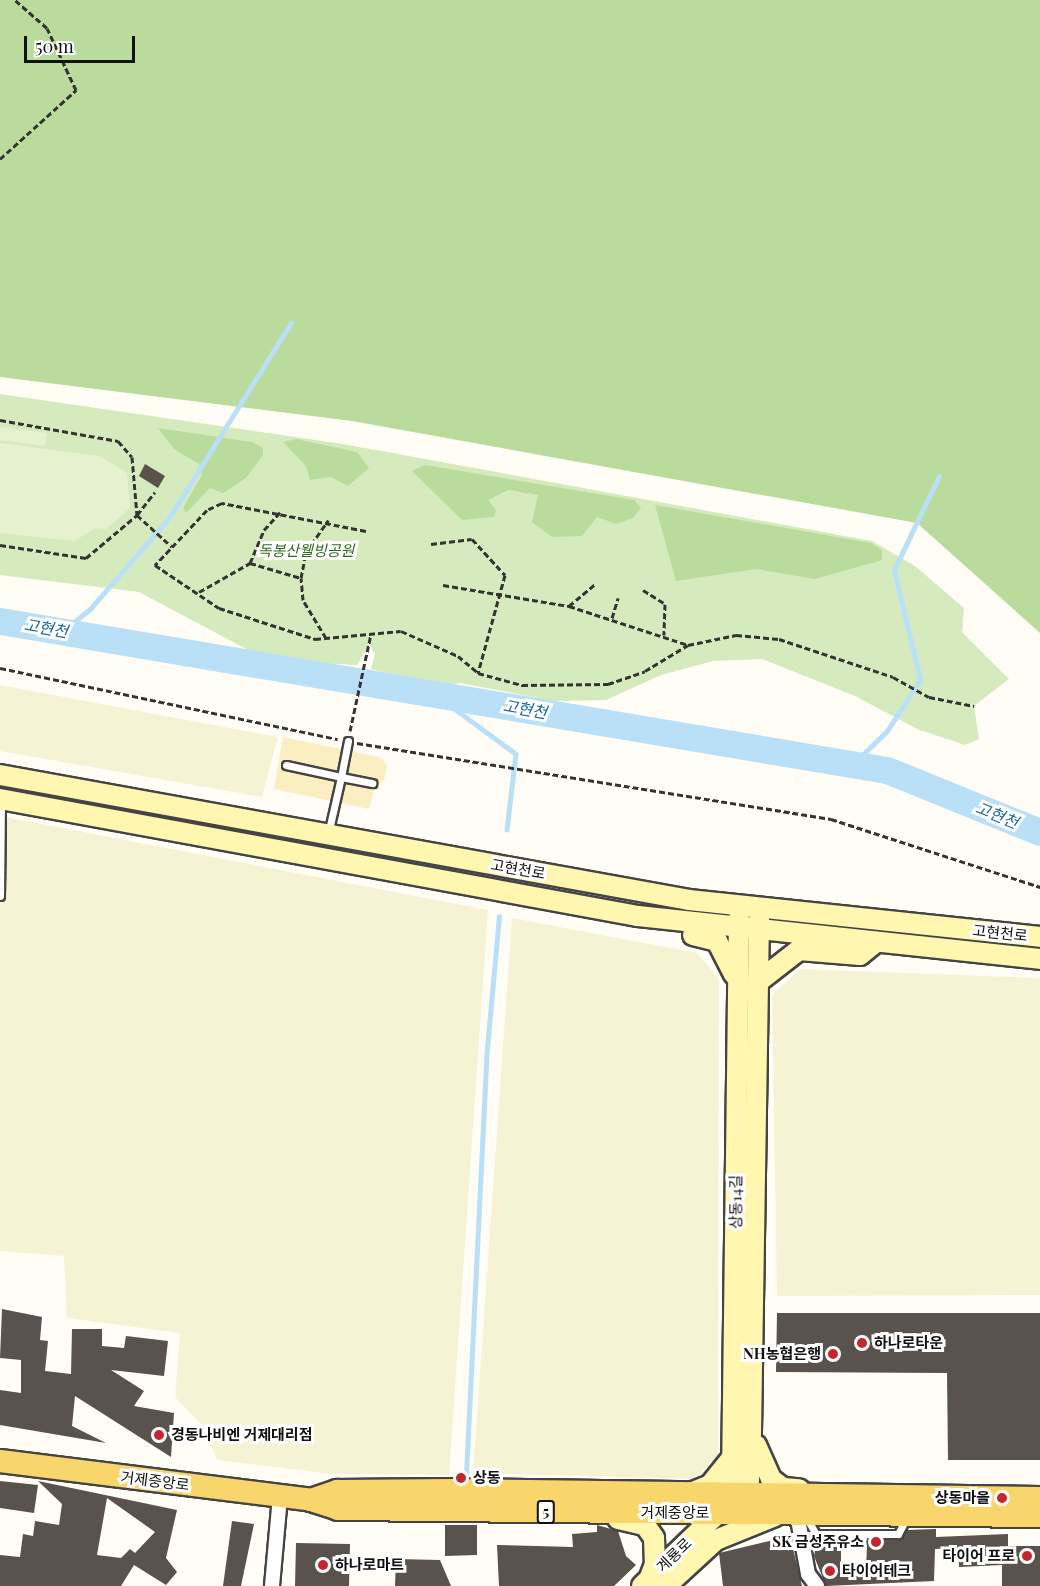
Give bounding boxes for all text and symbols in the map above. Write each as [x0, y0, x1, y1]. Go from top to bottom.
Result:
scale bar [27, 24, 138, 62]
text: 50 m [35, 34, 74, 58]
park label: 독봉산웰빙공원 [258, 542, 354, 560]
water label: 고현천 [23, 615, 69, 641]
water label: 고현천 [502, 696, 548, 722]
water label: 고현천 [973, 798, 1021, 832]
street label: 고현천로 [489, 855, 547, 883]
street label: 고현천로 [972, 921, 1028, 945]
street label: 상동14길 [727, 1175, 745, 1229]
place label: 하나로타운 [874, 1334, 943, 1352]
marker: 하나로타운 [855, 1336, 869, 1350]
place label: NH농협은행 [743, 1345, 821, 1363]
marker: NH농협은행 [826, 1347, 840, 1361]
place label: 경동나비엔 거제대리점 [171, 1426, 312, 1444]
marker: 경동나비엔 거제대리점 [152, 1428, 166, 1442]
street label: 거제중앙로 [120, 1468, 190, 1494]
place label: 상동 [473, 1469, 501, 1487]
marker: 상동 [454, 1471, 468, 1485]
place label: 상동마을 [935, 1489, 990, 1507]
marker: 상동마을 [995, 1491, 1009, 1505]
road number: 5 [536, 1501, 556, 1523]
street label: 거제중앙로 [641, 1504, 709, 1522]
place label: SK 금성주유소 [772, 1533, 864, 1551]
street label: 계룡로 [653, 1534, 695, 1576]
marker: SK 금성주유소 [869, 1535, 883, 1549]
place label: 타이어 프로 [943, 1547, 1015, 1565]
marker: 타이어 프로 [1020, 1549, 1034, 1563]
place label: 하나로마트 [335, 1556, 404, 1574]
marker: 하나로마트 [316, 1558, 330, 1572]
place label: 타이어테크 [842, 1562, 911, 1580]
marker: 타이어테크 [823, 1564, 837, 1578]

